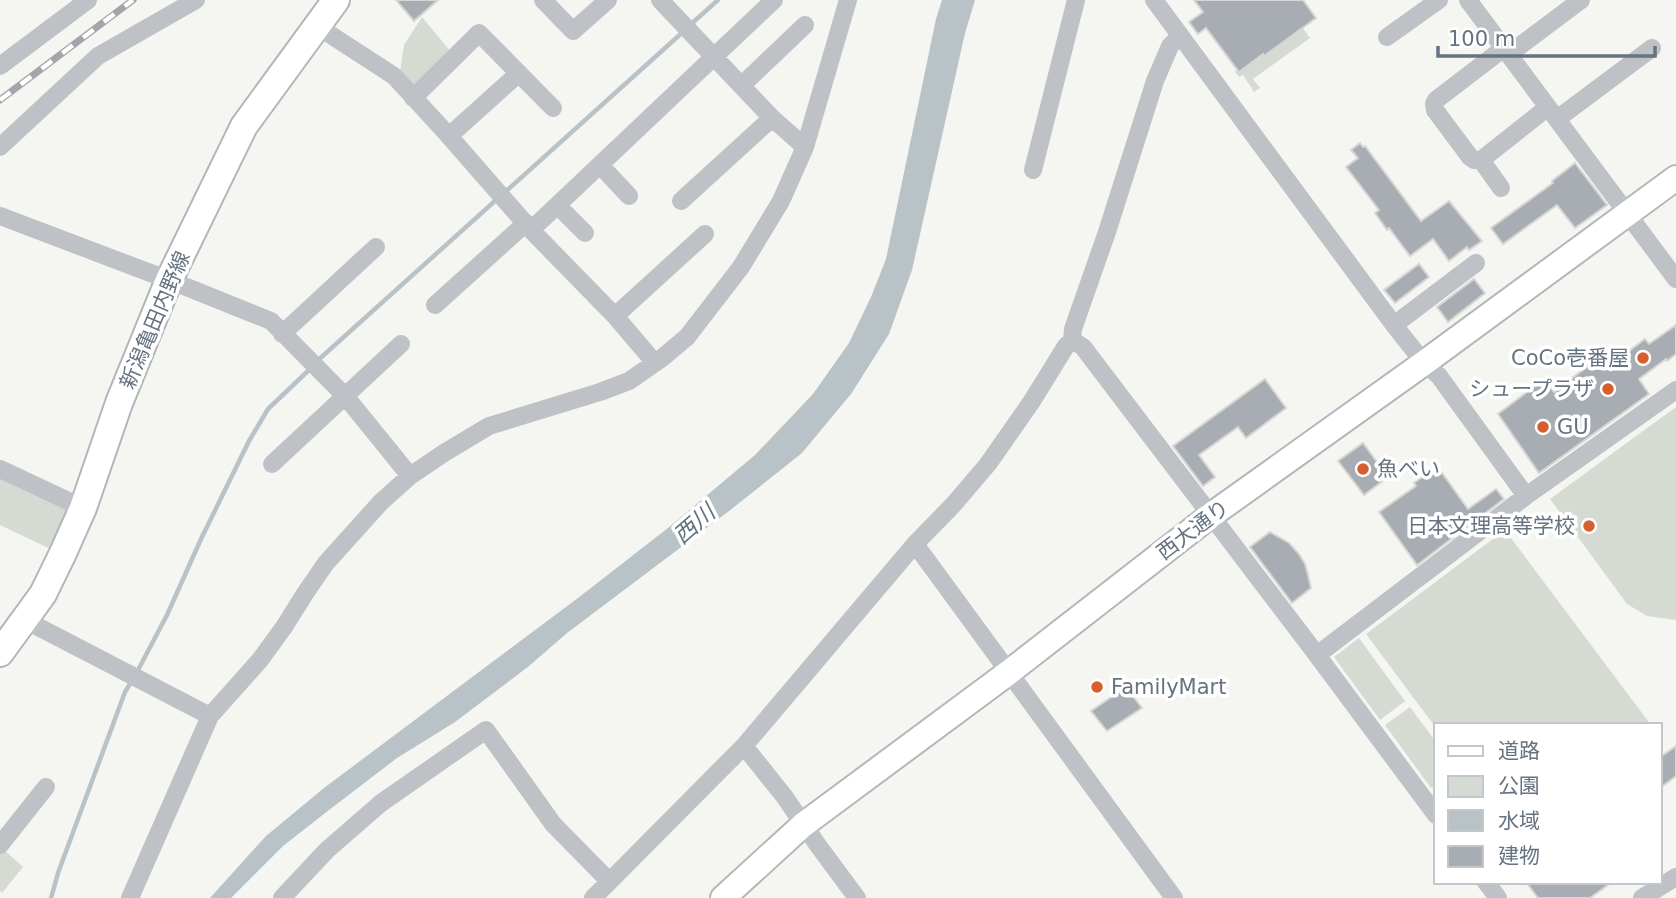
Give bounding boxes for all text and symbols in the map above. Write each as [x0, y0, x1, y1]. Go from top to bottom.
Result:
scale bar [1438, 14, 1655, 58]
text: 100 m [1448, 27, 1515, 51]
street label: 新潟亀田内野線 [115, 248, 195, 392]
place label: CoCo壱番屋 [1511, 346, 1629, 370]
marker: CoCo壱番屋 [1635, 350, 1651, 366]
place label: シュープラザ [1469, 377, 1594, 401]
marker: シュープラザ [1600, 381, 1616, 397]
place label: GU [1557, 415, 1589, 439]
marker: GU [1535, 419, 1551, 435]
place label: 魚べい [1377, 457, 1440, 481]
marker: 魚べい [1355, 461, 1371, 477]
street label: 西大通り [1152, 495, 1234, 565]
water label: 西川 [668, 497, 722, 549]
place label: 日本文理高等学校 [1407, 514, 1575, 538]
marker: 日本文理高等学校 [1581, 518, 1597, 534]
place label: FamilyMart [1111, 675, 1226, 699]
marker: FamilyMart [1089, 679, 1105, 695]
legend [1434, 723, 1662, 884]
text: 道路 [1498, 739, 1540, 763]
text: 公園 [1498, 774, 1540, 798]
text: 水域 [1498, 809, 1540, 833]
text: 建物 [1498, 844, 1540, 868]

